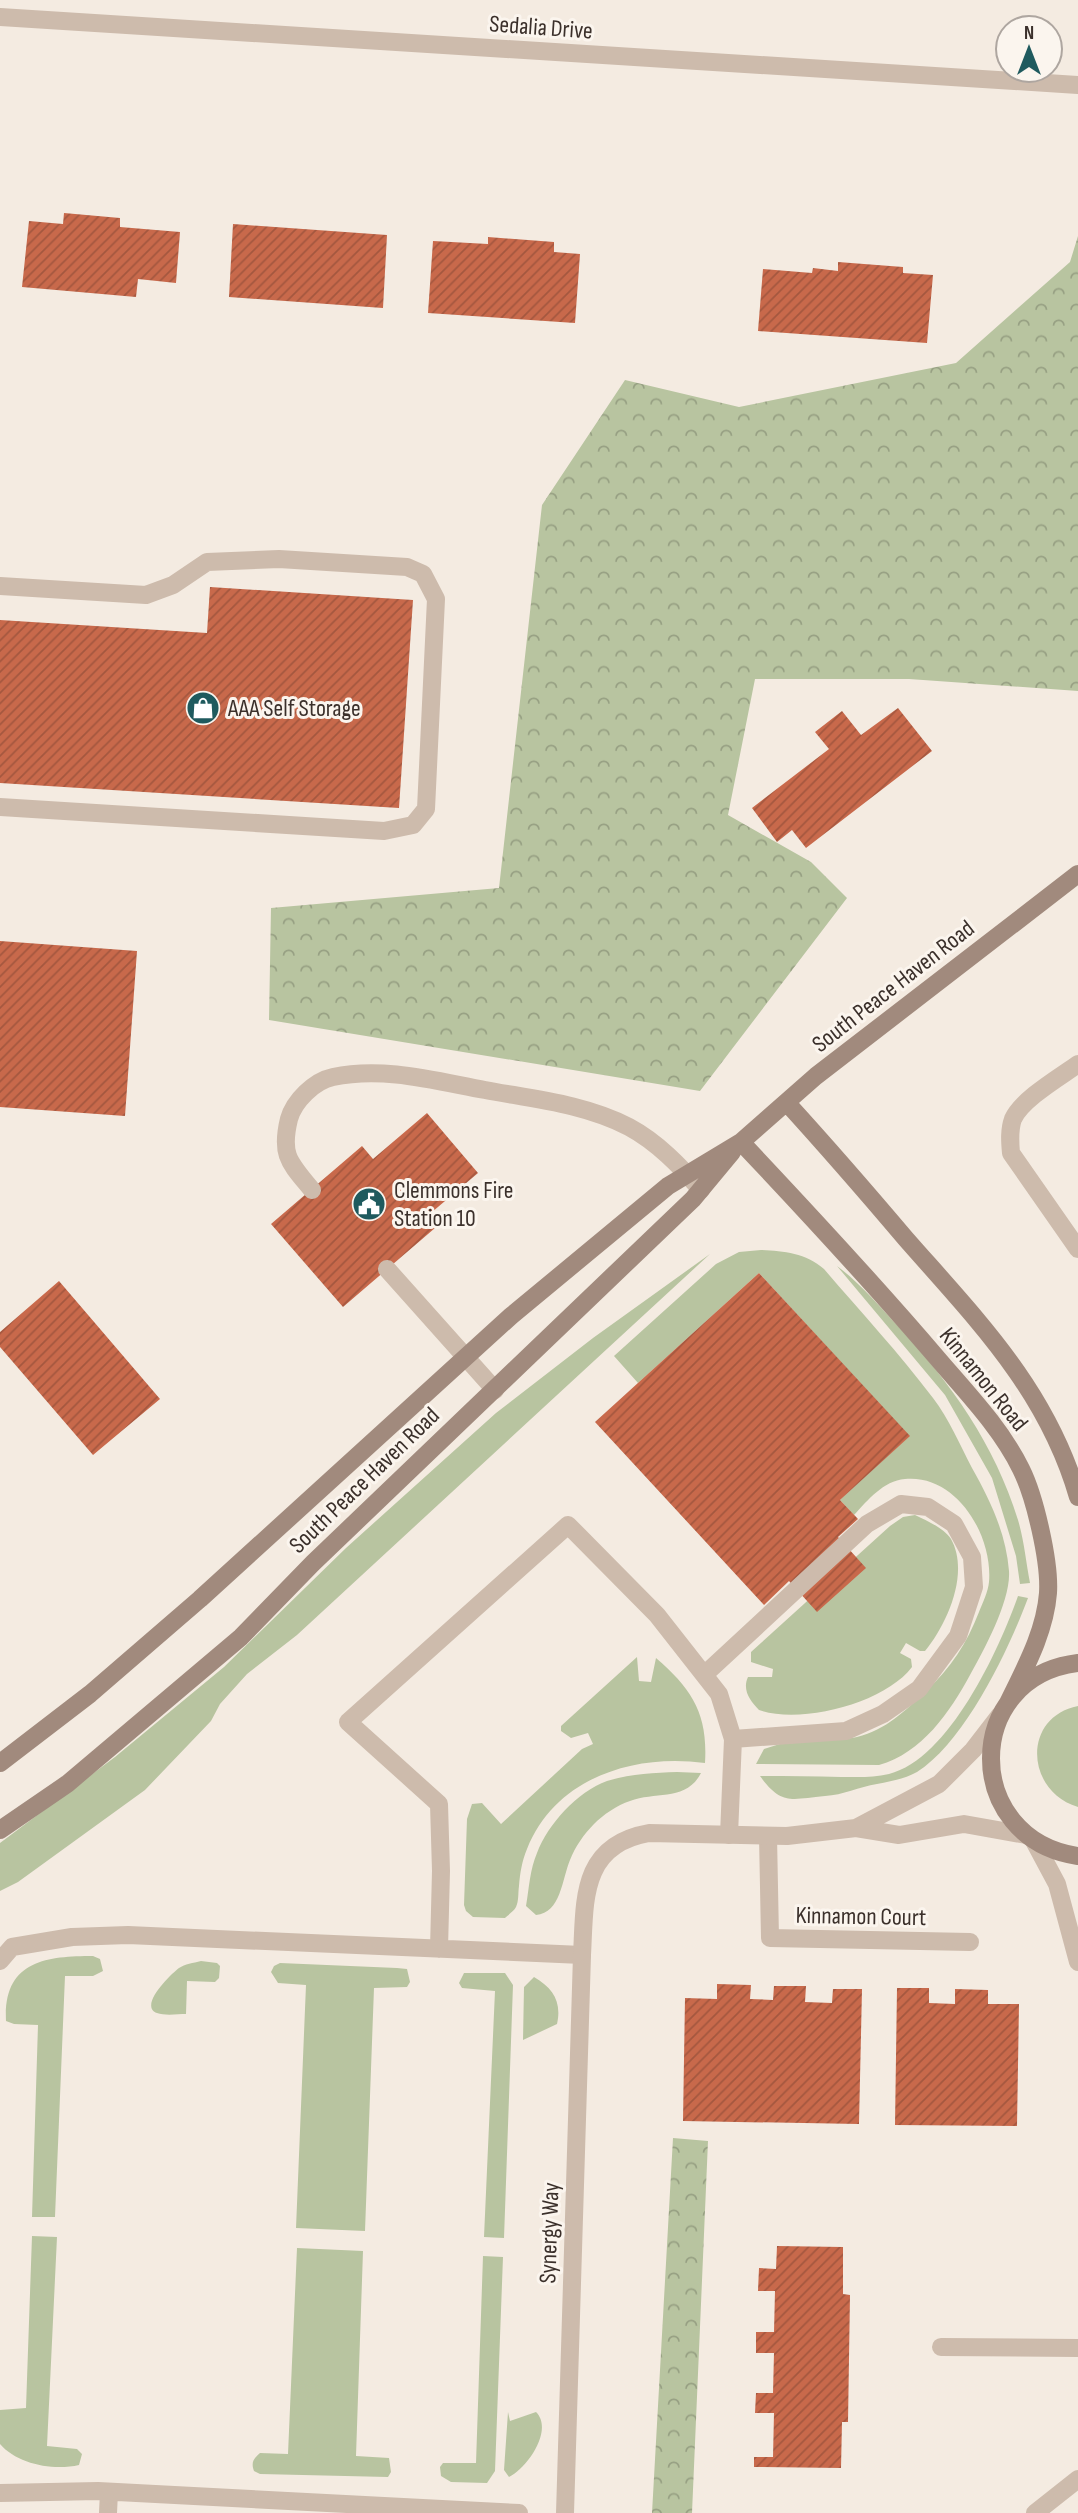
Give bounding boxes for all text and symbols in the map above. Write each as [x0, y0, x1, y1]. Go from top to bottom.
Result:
street label: Sedalia Drive [488, 9, 594, 46]
north arrow [994, 14, 1064, 84]
text: N [1024, 22, 1034, 45]
shop icon: AAA Self Storage [184, 689, 222, 727]
place label: AAA Self Storage [227, 694, 361, 723]
street label: South Peace Haven Road [806, 914, 980, 1059]
place label: Clemmons Fire Station 10 [394, 1176, 513, 1233]
public building icon: Clemmons Fire Station 10 [350, 1185, 388, 1223]
street label: Kinnamon Road [933, 1322, 1034, 1437]
street label: South Peace Haven Road [283, 1401, 446, 1559]
street label: Kinnamon Court [795, 1901, 927, 1932]
street label: Synergy Way [533, 2182, 566, 2284]

